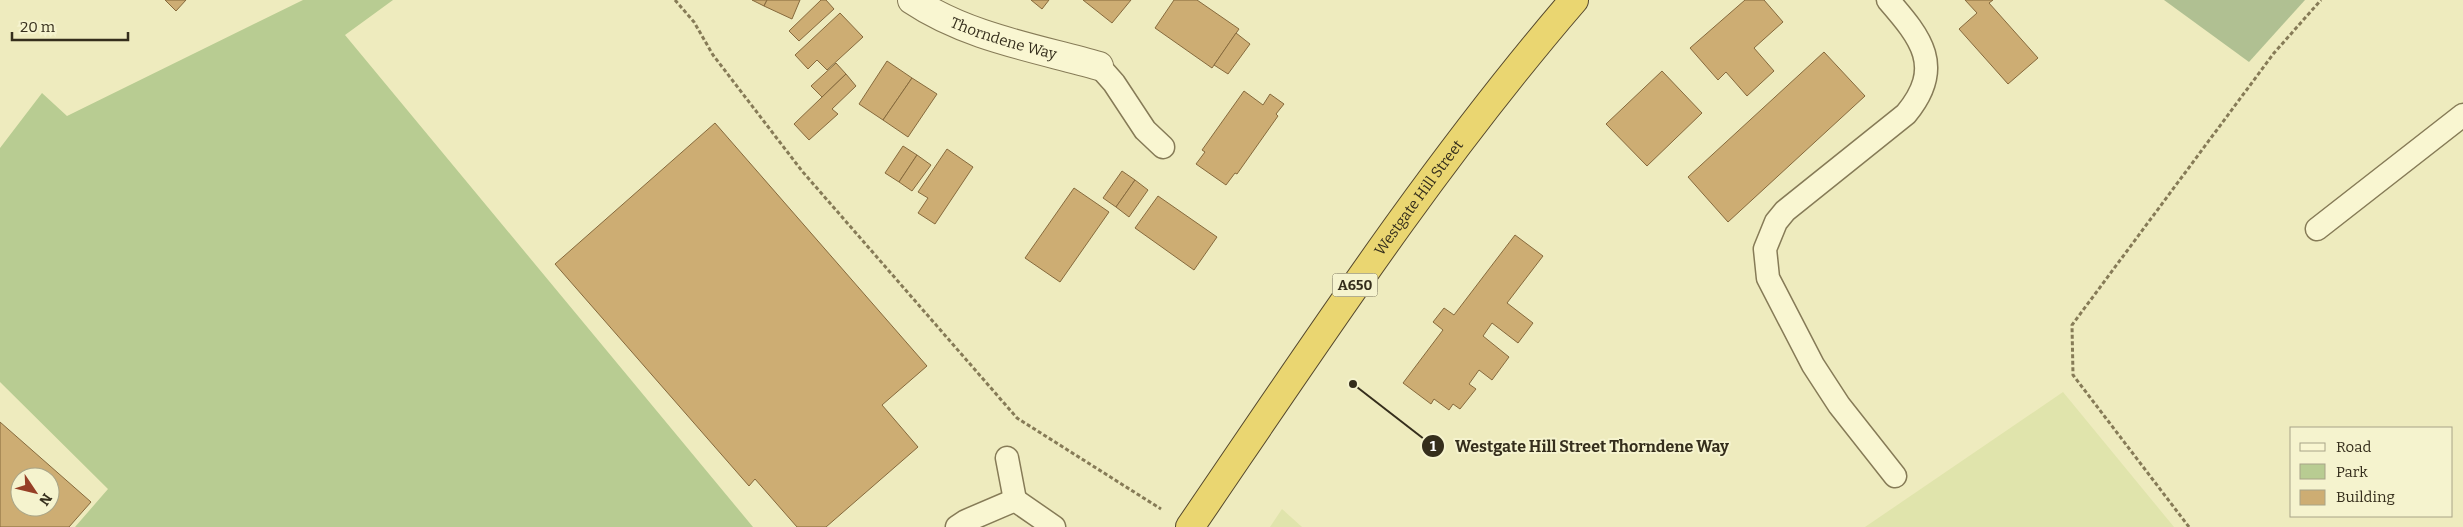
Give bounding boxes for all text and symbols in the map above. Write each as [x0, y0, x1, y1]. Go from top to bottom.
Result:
scale bar [12, 10, 129, 42]
street label: Thorndene Way [948, 13, 1059, 63]
text: 20 m [20, 18, 56, 36]
street label: Westgate Hill Street [1371, 136, 1467, 259]
road number: A650 [1332, 274, 1378, 296]
legend [2290, 427, 2453, 517]
callout: Westgate Hill Street Thorndene Way [1420, 431, 1739, 462]
text: 1 [1430, 437, 1437, 455]
text: Westgate Hill Street Thorndene Way [1455, 437, 1729, 456]
text: Road [2336, 438, 2371, 456]
text: Park [2336, 463, 2368, 481]
north arrow [10, 467, 60, 517]
text: Building [2336, 488, 2395, 506]
text: N [35, 490, 55, 509]

